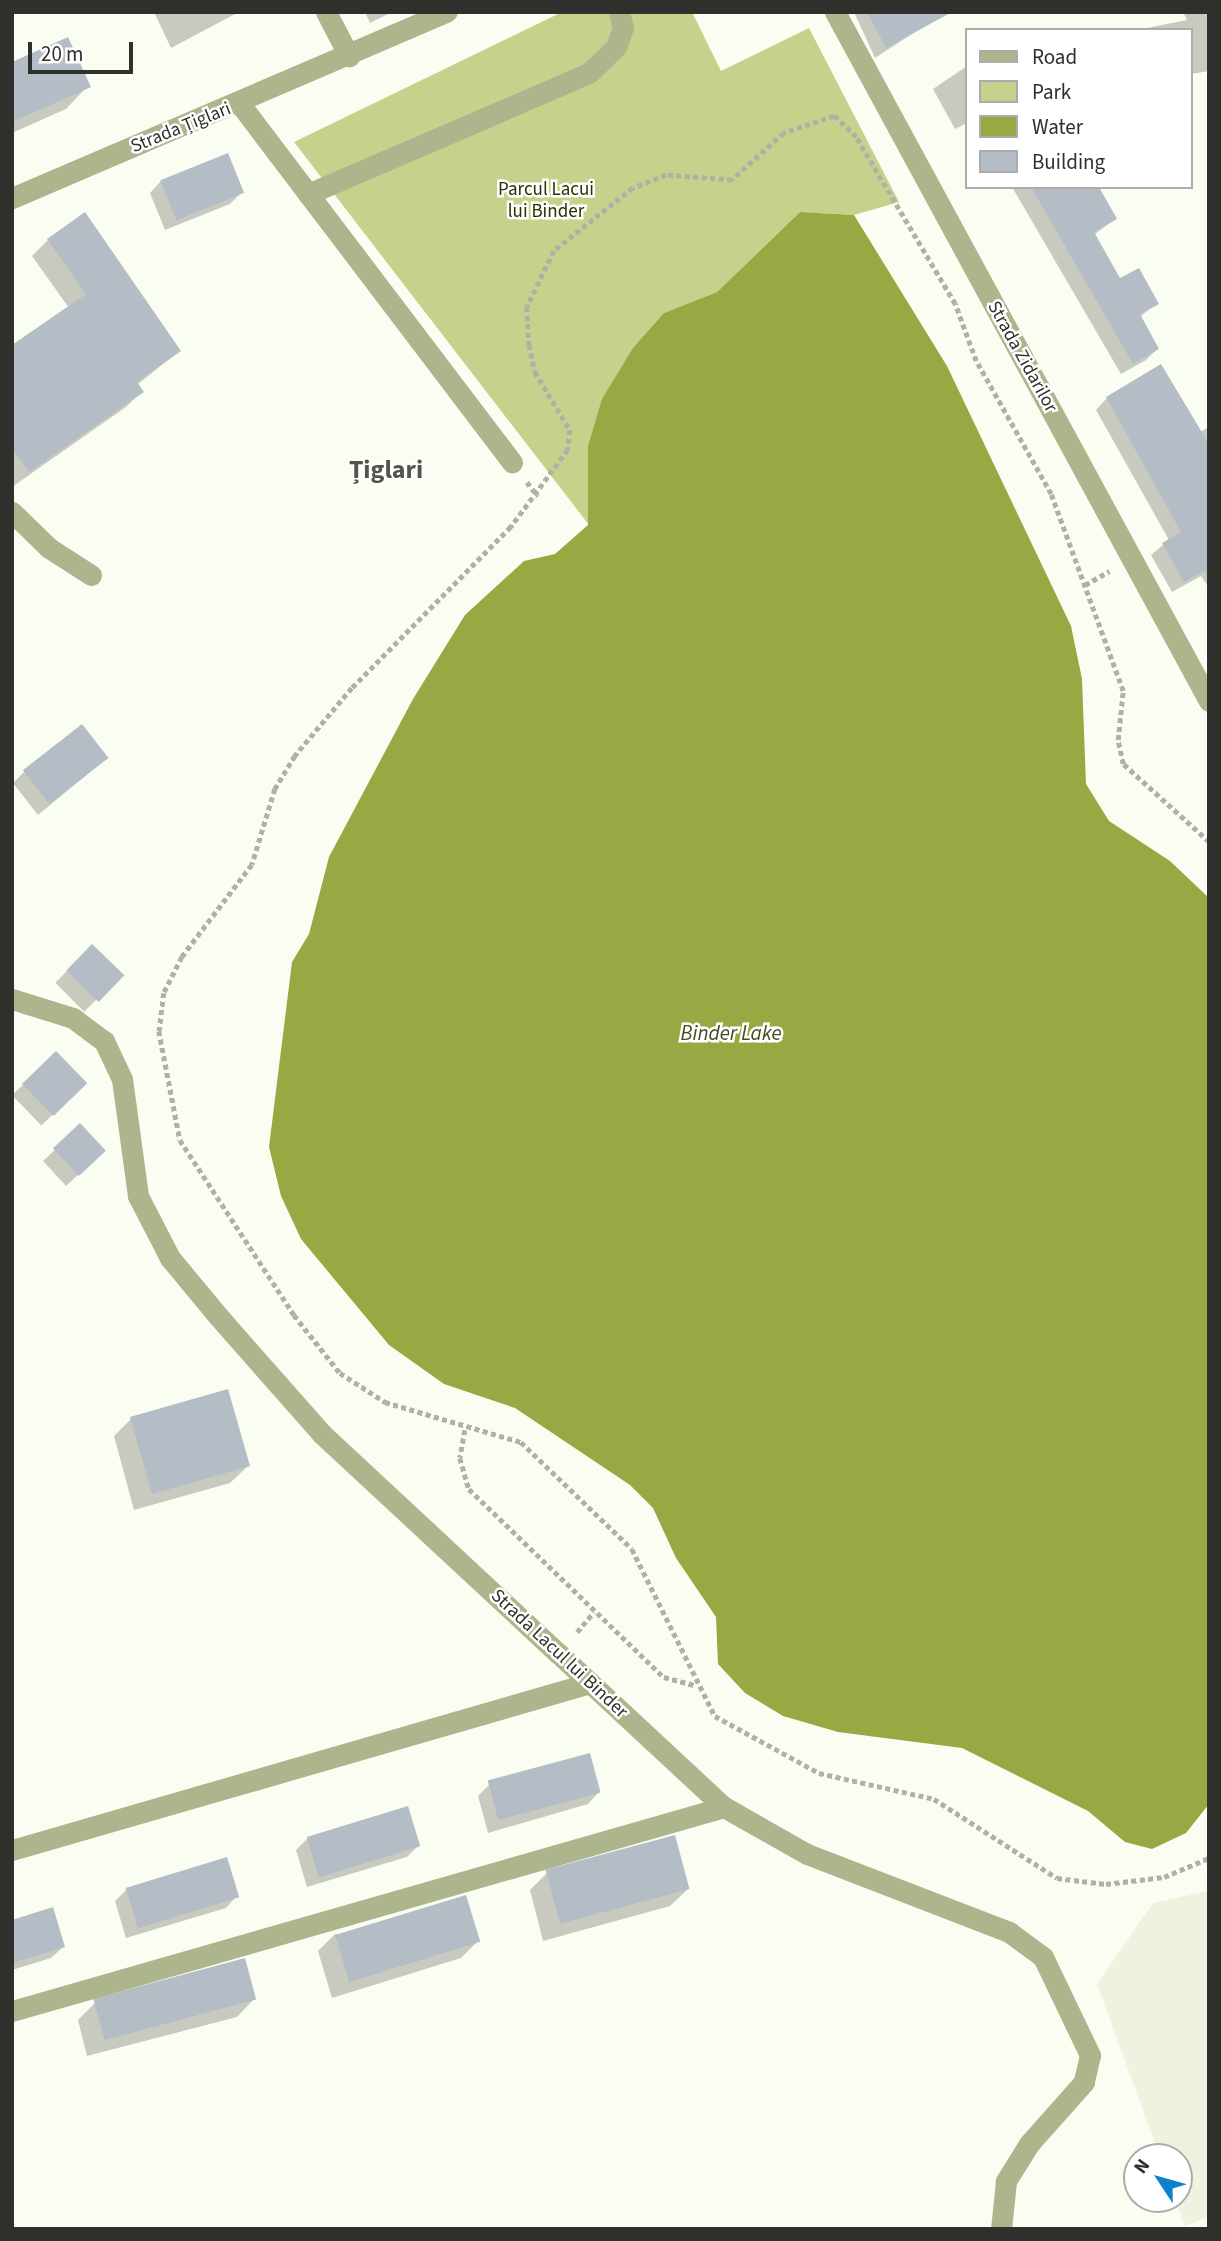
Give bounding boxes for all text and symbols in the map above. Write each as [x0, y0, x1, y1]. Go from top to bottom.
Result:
scale bar [32, 28, 136, 72]
legend [965, 28, 1193, 189]
text: 20 m [41, 39, 83, 69]
text: Road [1032, 42, 1077, 72]
text: Park [1032, 77, 1071, 107]
street label: Strada Țiglari [128, 98, 234, 158]
text: Water [1032, 112, 1083, 142]
text: Building [1032, 147, 1105, 177]
park label: Parcul Lacui lui Binder [498, 179, 594, 223]
street label: Strada Zidarilor [982, 297, 1062, 417]
district label: Țiglari [349, 454, 423, 486]
water label: Binder Lake [680, 1020, 782, 1046]
street label: Strada Lacul lui Binder [486, 1585, 632, 1723]
north arrow [1123, 2143, 1193, 2213]
text: N [1128, 2153, 1157, 2180]

